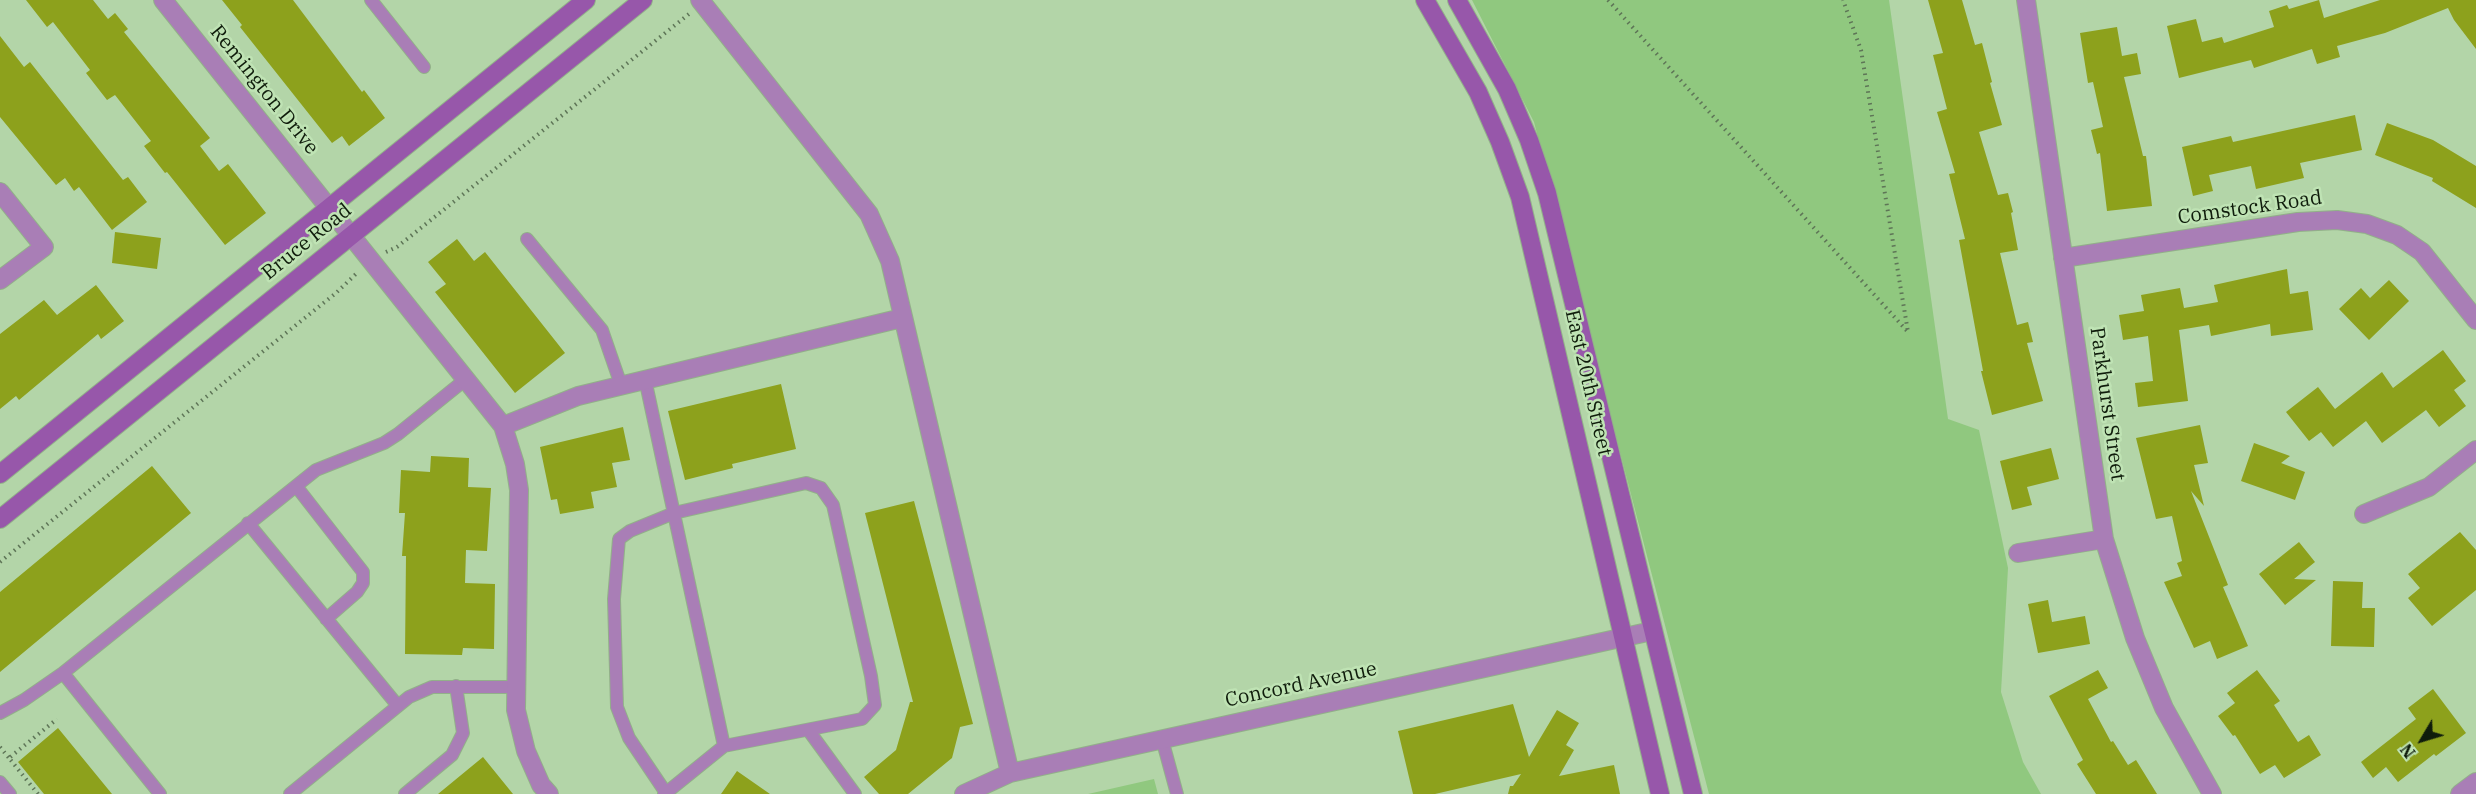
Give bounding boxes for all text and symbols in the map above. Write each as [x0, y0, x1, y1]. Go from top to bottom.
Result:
street label: Remington Drive [205, 21, 323, 159]
street label: Comstock Road [2176, 186, 2324, 230]
street label: Bruce Road [257, 199, 357, 285]
street label: East 20th Street [1560, 308, 1616, 458]
street label: Parkhurst Street [2084, 326, 2130, 482]
street label: Concord Avenue [1223, 657, 1379, 713]
north arrow [2392, 710, 2452, 770]
text: N [2396, 740, 2420, 762]

